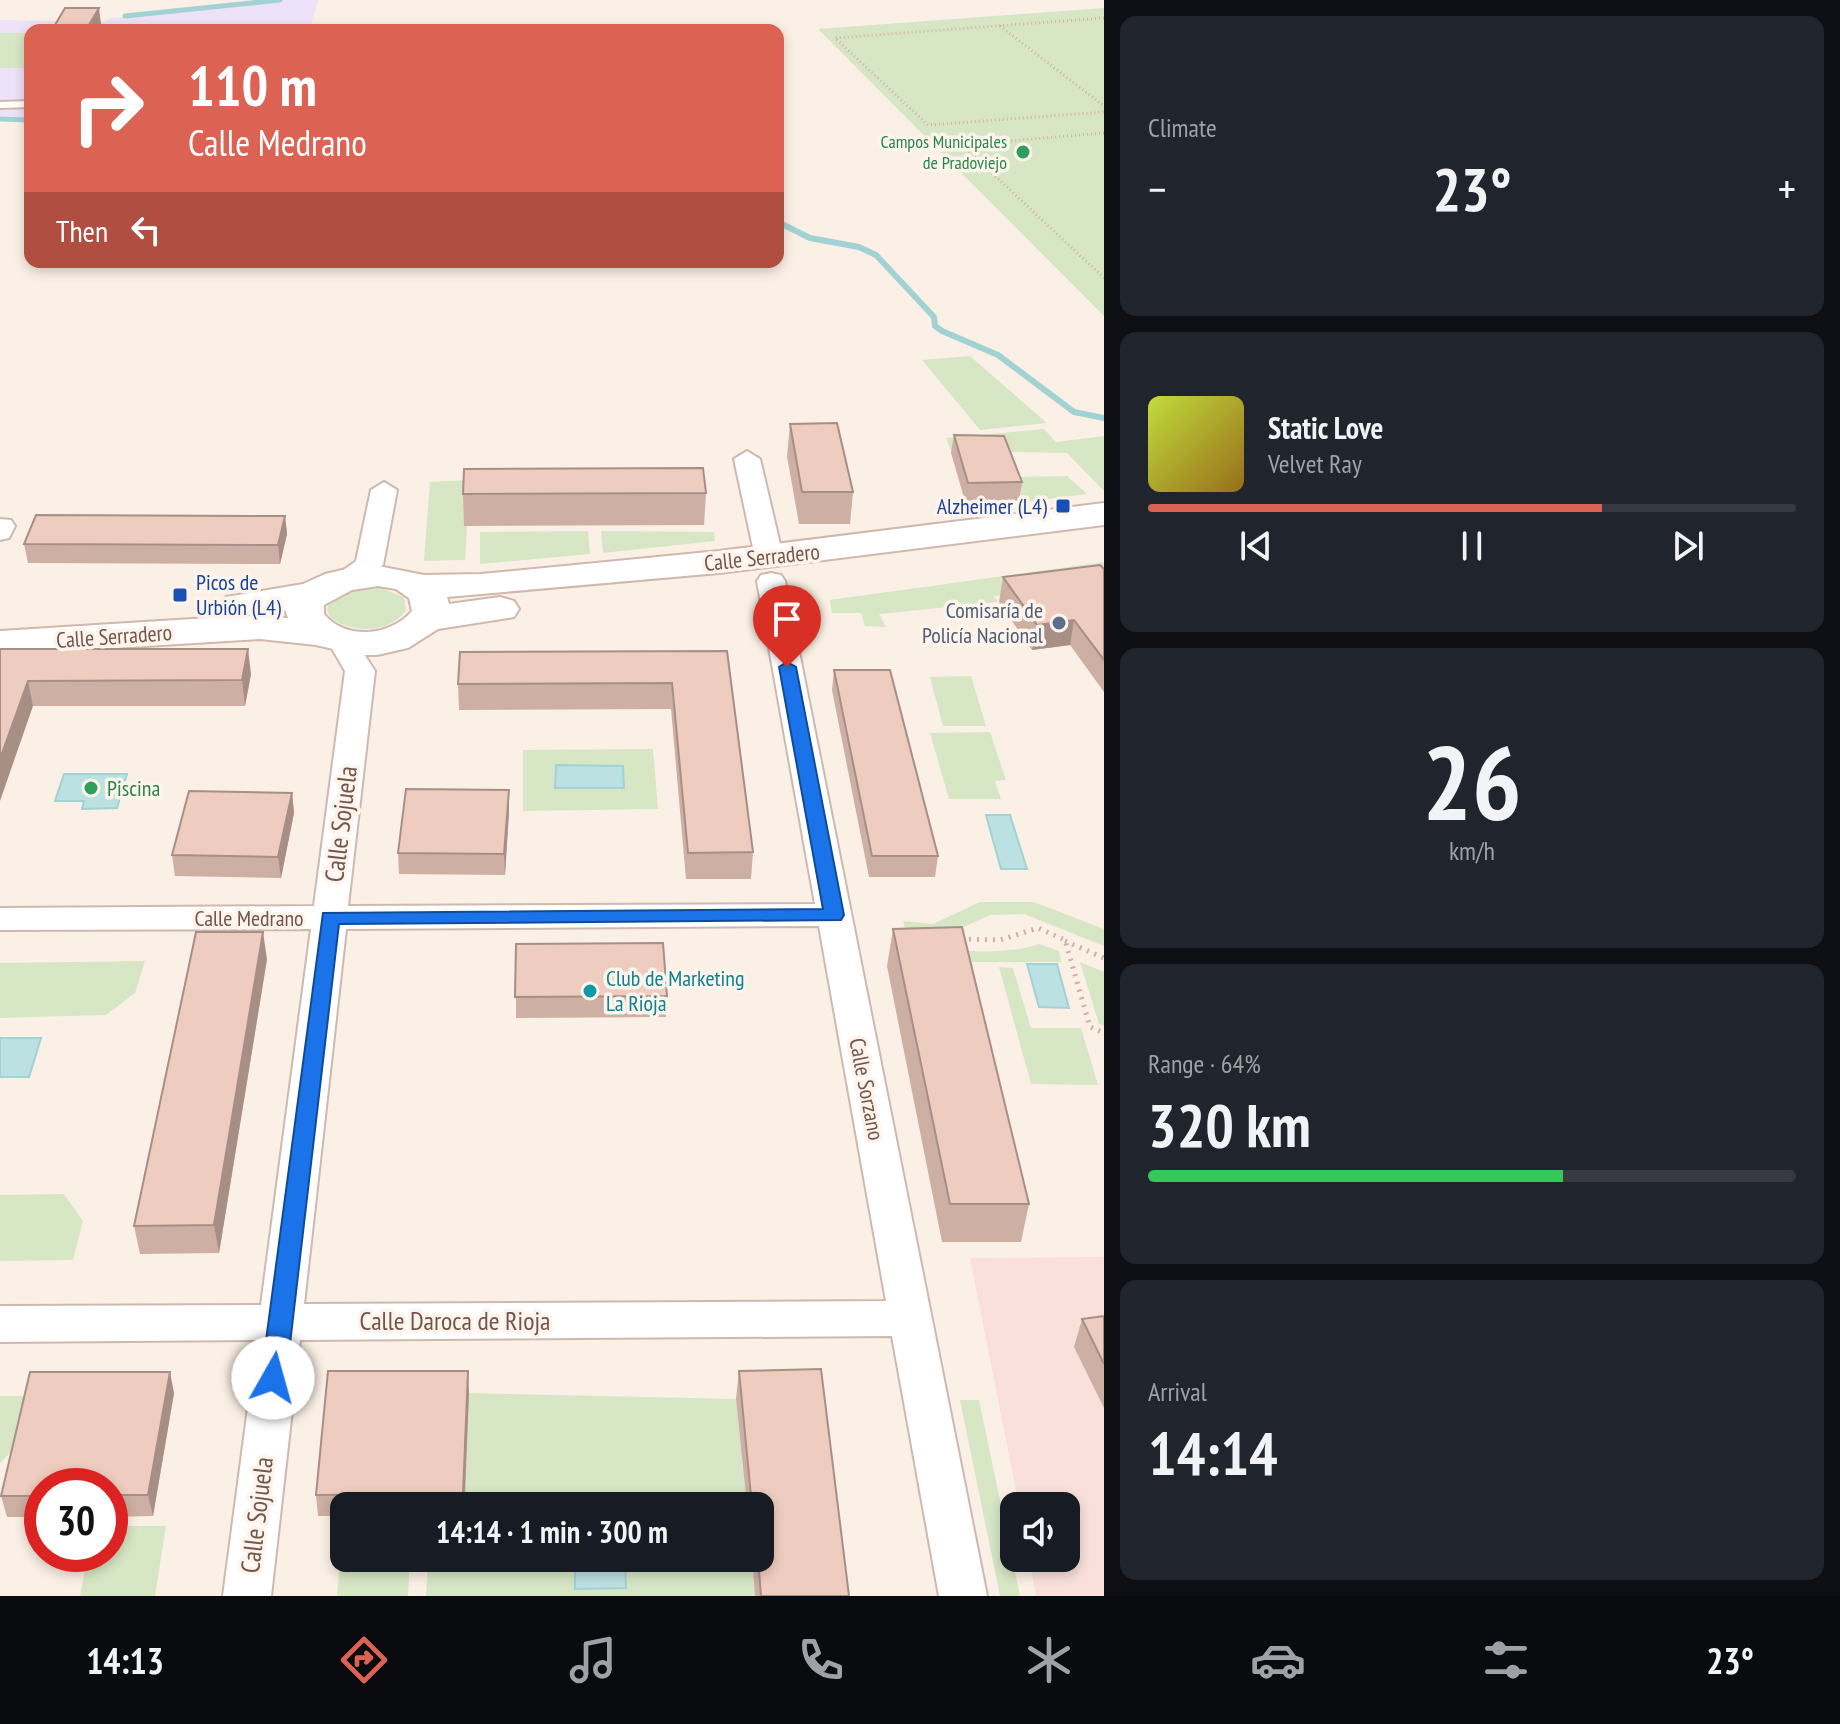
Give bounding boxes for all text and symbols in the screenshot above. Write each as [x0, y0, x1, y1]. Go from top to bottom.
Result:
text: 110 m [188, 49, 317, 121]
icon: right [56, 56, 160, 160]
text: Climate [1148, 111, 1217, 144]
text: Calle Medrano [188, 119, 367, 166]
place label: Campos Municipales de Pradoviejo [880, 130, 1007, 174]
marker: Campos Municipales de Pradoviejo [1014, 143, 1032, 161]
text: 23° [1432, 150, 1512, 228]
text: − [1148, 160, 1166, 217]
text: + [1778, 160, 1796, 217]
icon: left [124, 208, 168, 252]
text: Then [56, 211, 108, 250]
text: Static Love [1268, 408, 1383, 447]
text: Velvet Ray [1268, 447, 1362, 480]
place label: Alzheimer (L4) [937, 492, 1048, 520]
marker: Alzheimer (L4) [1054, 497, 1072, 515]
icon: previous [1234, 524, 1278, 568]
icon: pause [1450, 524, 1494, 568]
icon: next [1666, 524, 1710, 568]
street label: Calle Serradero [703, 537, 821, 577]
place label: Picos de Urbión (L4) [196, 568, 282, 621]
pin [753, 585, 821, 667]
marker: Picos de Urbión (L4) [171, 586, 189, 604]
place label: Comisaría de Policía Nacional [922, 596, 1044, 649]
icon: arrive [765, 597, 809, 641]
marker: Comisaría de Policía Nacional [1050, 614, 1068, 632]
street label: Calle Serradero [55, 618, 173, 654]
text: 26 [1422, 714, 1522, 849]
street label: Calle Sojuela [317, 764, 364, 884]
place label: Piscina [107, 774, 160, 802]
marker: Piscina [82, 779, 100, 797]
text: km/h [1449, 834, 1495, 867]
street label: Calle Medrano [194, 904, 304, 932]
place label: Club de Marketing La Rioja [606, 964, 744, 1017]
marker: Club de Marketing La Rioja [581, 982, 599, 1000]
street label: Calle Sorzano [843, 1036, 891, 1142]
text: Range · 64% [1148, 1047, 1261, 1080]
text: 320 km [1148, 1086, 1311, 1164]
street label: Calle Daroca de Rioja [360, 1304, 550, 1337]
position arrow [231, 1336, 315, 1420]
text: Arrival [1148, 1375, 1207, 1408]
text: 14:14 [1148, 1414, 1278, 1492]
street label: Calle Sojuela [233, 1455, 280, 1575]
speed limit sign: 30 [24, 1468, 128, 1572]
map controls [1000, 1492, 1080, 1572]
button: sound [1000, 1492, 1080, 1572]
text: 14:14 · 1 min · 300 m [436, 1512, 668, 1551]
icon: directions [336, 1632, 392, 1688]
icon: music [565, 1632, 621, 1688]
icon: phone [793, 1632, 849, 1688]
icon: climate [1021, 1632, 1077, 1688]
icon: car [1250, 1632, 1306, 1688]
icon: filters [1478, 1632, 1534, 1688]
text: 14:13 [86, 1637, 164, 1684]
text: 23° [1706, 1637, 1754, 1684]

